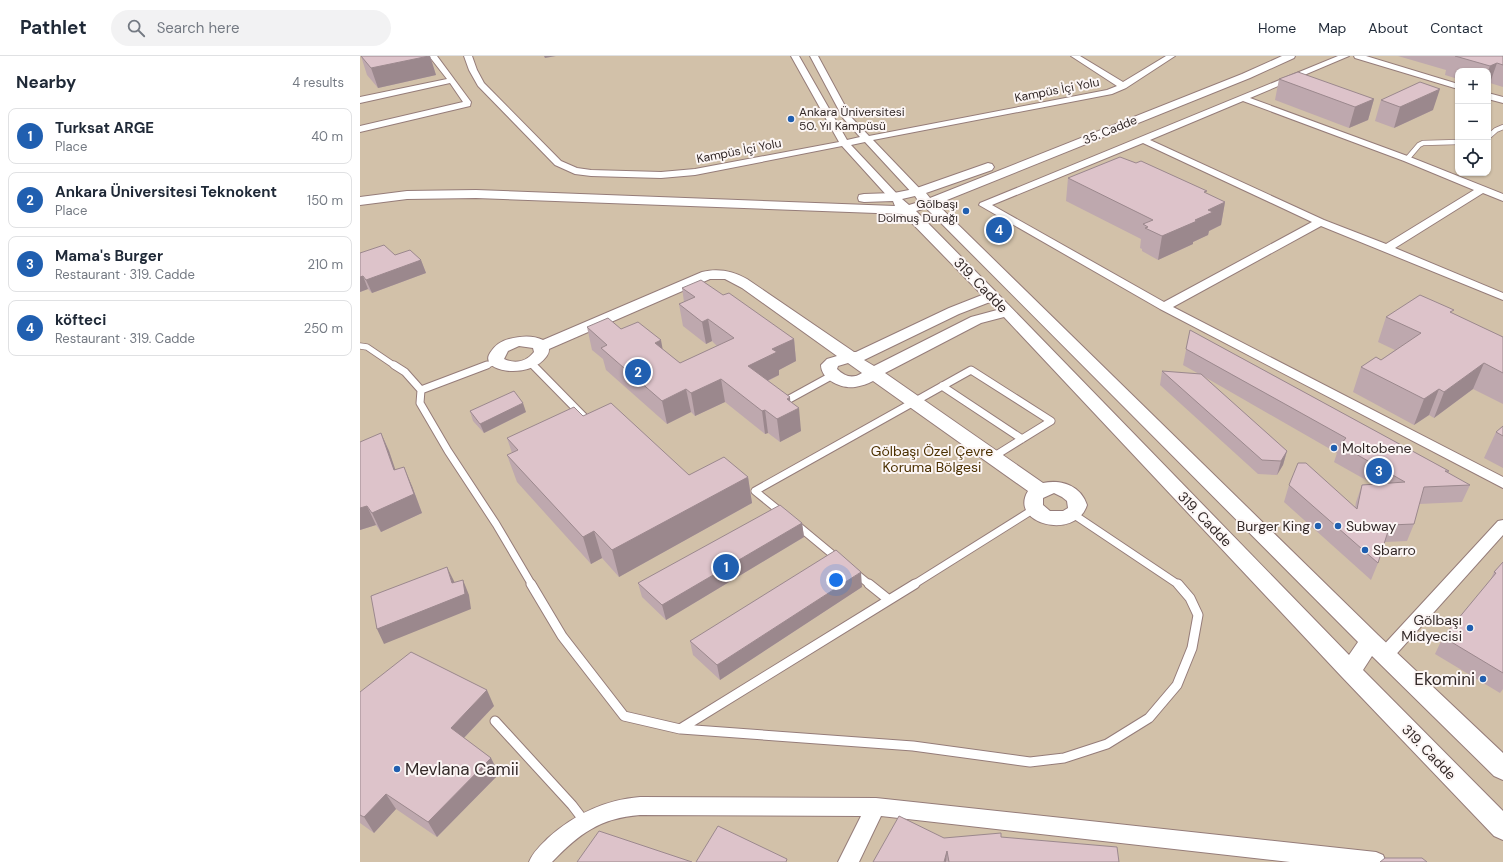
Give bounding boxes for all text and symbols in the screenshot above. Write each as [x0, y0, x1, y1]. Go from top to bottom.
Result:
search box [111, 10, 391, 46]
text: Pathlet [20, 15, 87, 40]
icon: search [125, 17, 147, 39]
text: Search here [157, 18, 239, 38]
text: Home [1258, 19, 1296, 37]
text: Map [1318, 19, 1346, 37]
text: About [1368, 19, 1408, 37]
text: Contact [1430, 19, 1483, 37]
map controls [1455, 68, 1491, 176]
button: + [1455, 68, 1491, 104]
text: Nearby [16, 71, 76, 93]
text: 4 results [292, 74, 344, 91]
street label: Kampüs İçi Yolu [1013, 74, 1101, 106]
place label: Ankara Üniversitesi 50. Yıl Kampüsü [799, 104, 905, 134]
button: − [1455, 104, 1491, 140]
street label: 35. Cadde [1081, 112, 1140, 148]
marker: Ankara Üniversitesi 50. Yıl Kampüsü [786, 114, 796, 124]
text: Turksat ARGE [55, 118, 154, 138]
text: 1 [28, 128, 32, 145]
text: 40 m [311, 128, 343, 145]
street label: Kampüs İçi Yolu [695, 135, 783, 167]
text: Place [55, 138, 87, 155]
button: locate [1455, 140, 1491, 176]
text: Ankara Üniversitesi Teknokent [55, 182, 277, 202]
text: 2 [26, 192, 34, 209]
text: 150 m [307, 192, 343, 209]
place label: Gölbaşı Dolmuş Durağı [878, 196, 958, 226]
text: Place [55, 202, 87, 219]
marker: Gölbaşı Dolmuş Durağı [961, 206, 971, 216]
pin: 4 [986, 215, 1012, 245]
text: Mama's Burger [55, 246, 163, 266]
street label: 319. Cadde [950, 253, 1012, 317]
text: 3 [26, 256, 34, 273]
text: 210 m [308, 256, 343, 273]
text: Restaurant · 319. Cadde [55, 266, 195, 283]
text: köfteci [55, 310, 106, 330]
text: 4 [26, 320, 34, 337]
text: 250 m [304, 320, 343, 337]
text: Restaurant · 319. Cadde [55, 330, 195, 347]
pin: 2 [625, 357, 651, 387]
place label: Moltobene [1342, 439, 1412, 457]
park label: Gölbaşı Özel Çevre Koruma Bölgesi [871, 442, 993, 476]
marker: Moltobene [1329, 443, 1339, 453]
pin: 3 [1366, 456, 1392, 486]
street label: 319. Cadde [1174, 487, 1236, 551]
place label: Burger King [1237, 517, 1310, 535]
place label: Subway [1346, 517, 1396, 535]
marker: Burger King [1313, 521, 1323, 531]
marker: Subway [1333, 521, 1343, 531]
place label: Sbarro [1373, 541, 1416, 559]
marker: Sbarro [1360, 545, 1370, 555]
pin: 1 [713, 552, 739, 582]
your location [826, 570, 846, 590]
place label: Gölbaşı Midyecisi [1401, 611, 1462, 645]
marker: Gölbaşı Midyecisi [1465, 623, 1475, 633]
place label: Ekomini [1414, 668, 1475, 690]
marker: Ekomini [1478, 674, 1488, 684]
street label: 319. Cadde [1398, 720, 1460, 784]
place label: Mevlana Camii [405, 758, 519, 780]
marker: Mevlana Camii [392, 764, 402, 774]

